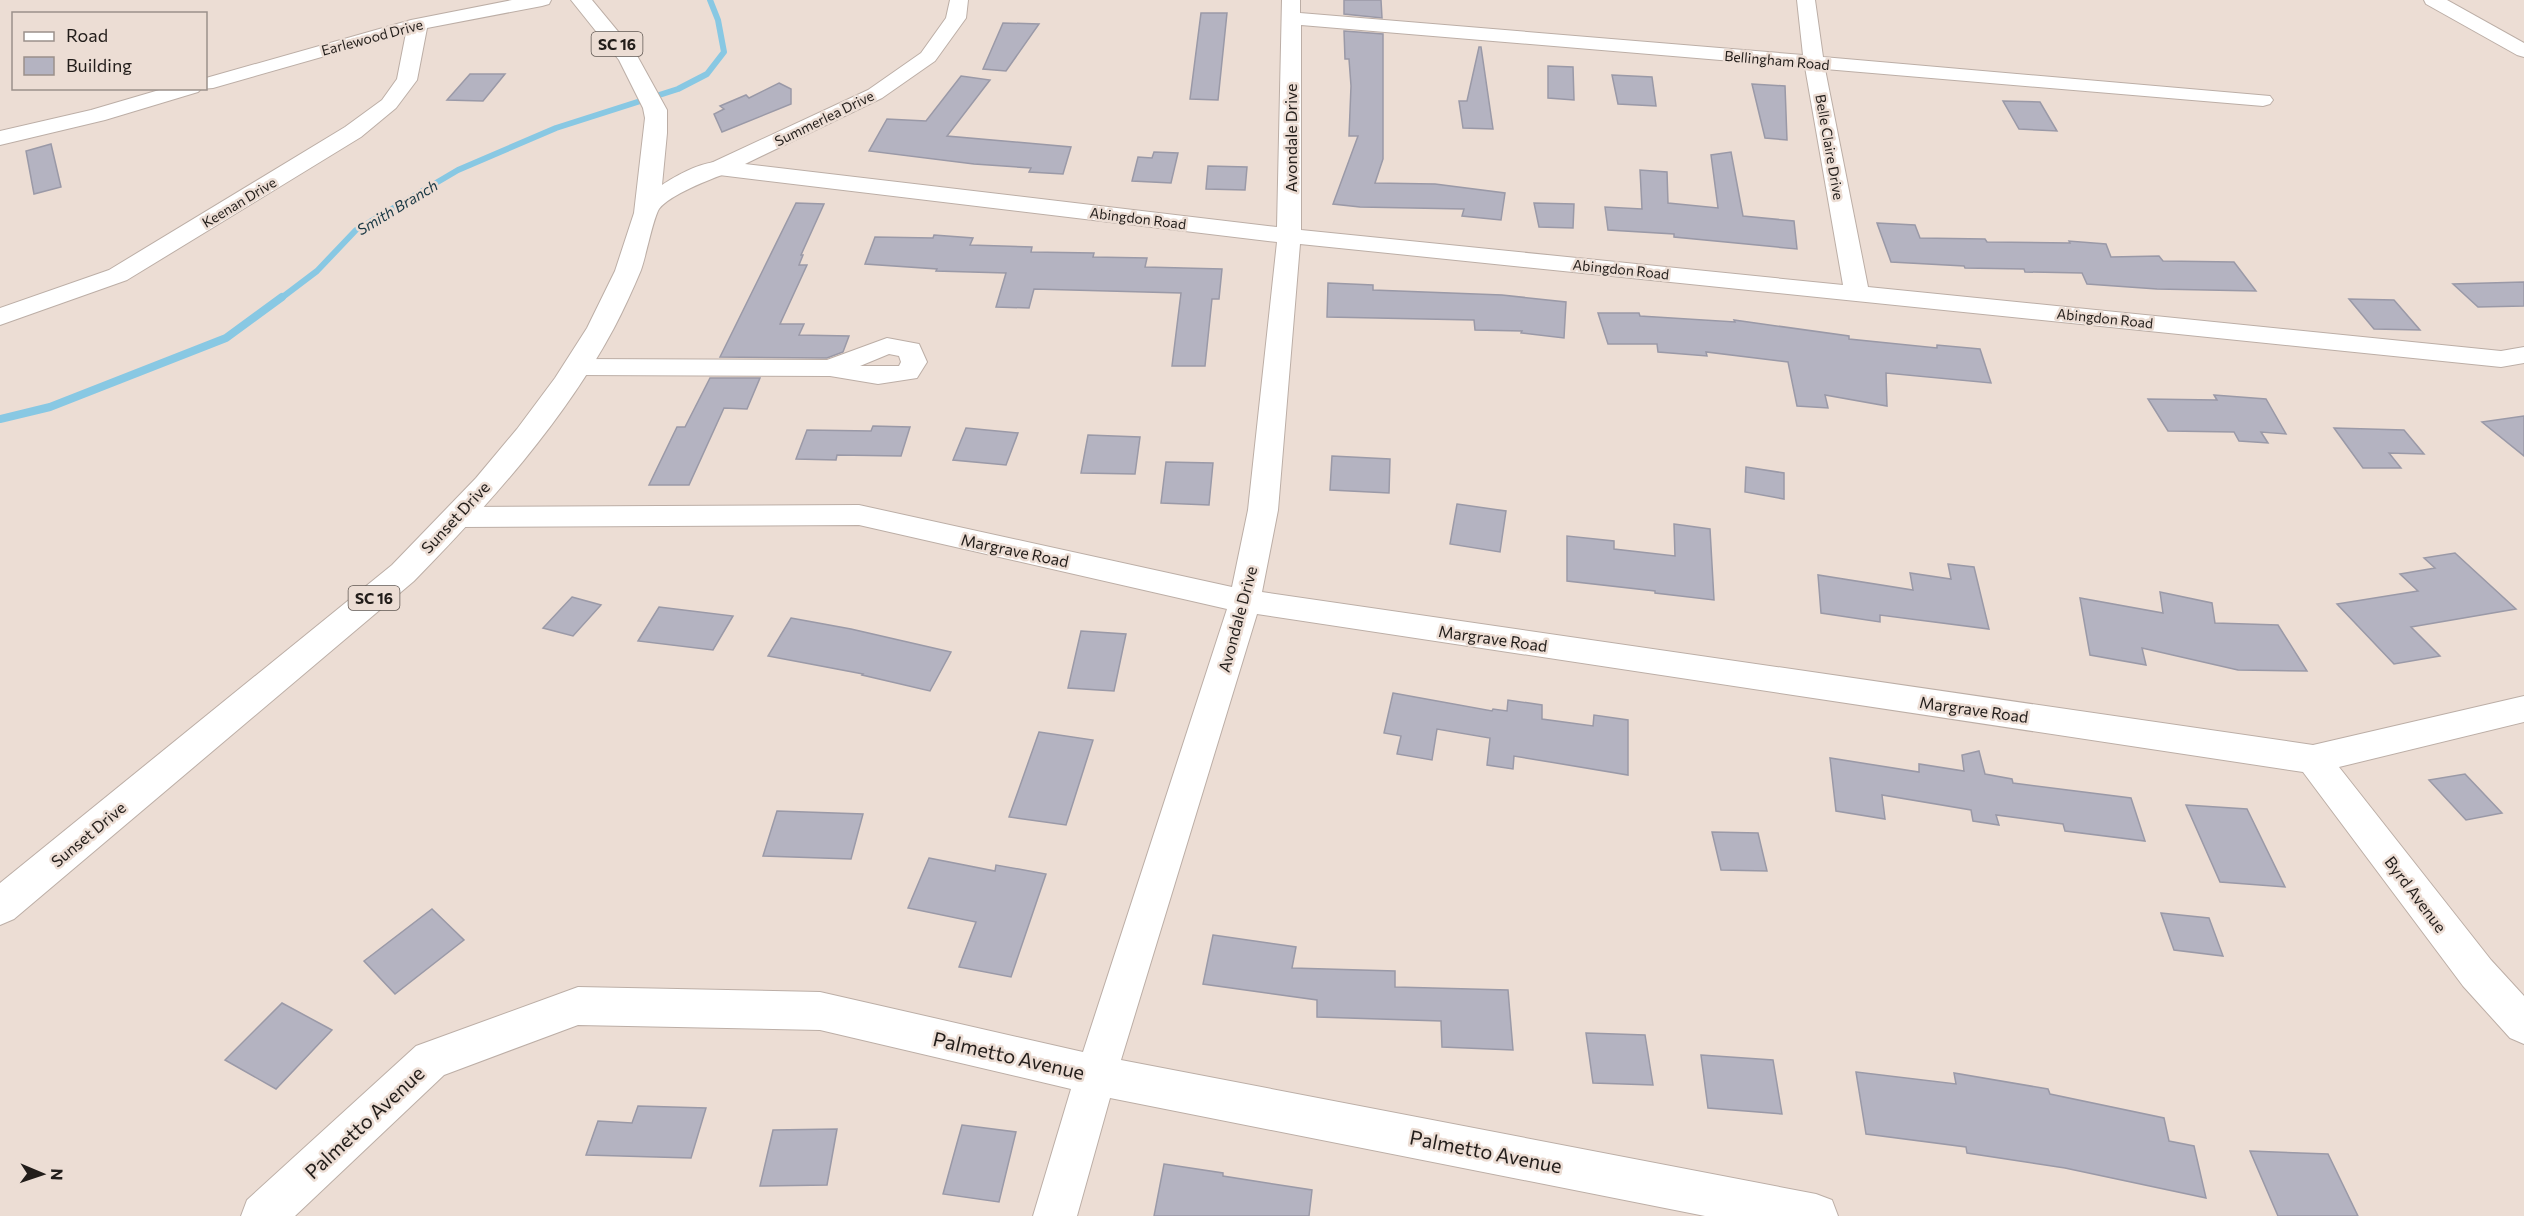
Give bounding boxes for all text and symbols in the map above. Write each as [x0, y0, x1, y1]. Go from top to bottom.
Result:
legend [12, 12, 207, 90]
street label: Earlewood Drive [319, 15, 425, 59]
text: Road [66, 24, 108, 46]
road number: SC 16 [592, 32, 642, 56]
street label: Bellingham Road [1724, 47, 1830, 73]
text: Building [66, 54, 132, 76]
street label: Avondale Drive [1281, 84, 1300, 192]
street label: Summerlea Drive [772, 87, 876, 149]
street label: Belle Claire Drive [1812, 93, 1848, 201]
street label: Keenan Drive [199, 173, 279, 231]
water label: Smith Branch [353, 176, 441, 238]
street label: Abingdon Road [1089, 204, 1187, 232]
street label: Abingdon Road [1572, 255, 1670, 283]
street label: Abingdon Road [2056, 304, 2154, 332]
street label: Sunset Drive [417, 477, 493, 557]
street label: Margrave Road [959, 529, 1071, 571]
street label: Avondale Drive [1214, 564, 1260, 674]
road number: SC 16 [348, 586, 400, 610]
street label: Margrave Road [1437, 621, 1549, 655]
street label: Margrave Road [1918, 692, 2030, 726]
street label: Sunset Drive [47, 797, 129, 871]
street label: Byrd Avenue [2381, 852, 2451, 936]
street label: Palmetto Avenue [931, 1026, 1087, 1084]
street label: Palmetto Avenue [299, 1060, 429, 1184]
street label: Palmetto Avenue [1408, 1124, 1564, 1178]
north arrow [12, 1144, 72, 1204]
text: N [48, 1168, 67, 1181]

